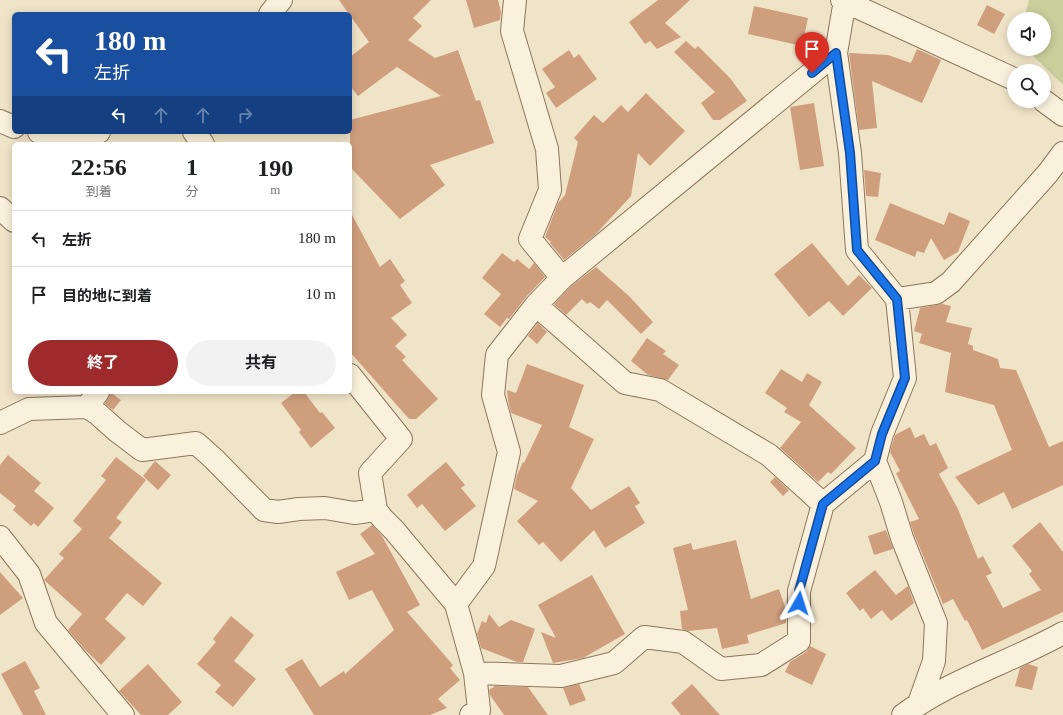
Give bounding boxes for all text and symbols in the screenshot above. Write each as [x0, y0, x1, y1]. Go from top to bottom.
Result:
map controls [1007, 12, 1051, 108]
button: sound [1007, 12, 1051, 56]
text: 180 m [94, 25, 166, 56]
icon: left [28, 28, 80, 80]
pin [795, 32, 829, 73]
icon: arrive [801, 38, 823, 60]
text: 左折 [94, 63, 130, 83]
button: search [1007, 64, 1051, 108]
icon: left [108, 104, 130, 126]
icon: ahead [150, 104, 172, 126]
icon: ahead [192, 104, 214, 126]
icon: right [234, 104, 256, 126]
text: 22:56 [71, 154, 127, 180]
text: 1 [186, 154, 198, 180]
text: 190 [257, 155, 293, 181]
text: m [270, 182, 280, 197]
text: 到着 [86, 184, 112, 199]
text: 分 [185, 184, 198, 199]
icon: left [28, 228, 50, 250]
text: 180 m [298, 230, 336, 246]
text: 左折 [62, 232, 92, 248]
icon: arrive [28, 284, 50, 306]
text: 10 m [306, 286, 336, 302]
text: 目的地に到着 [62, 288, 152, 304]
button: 終了 [28, 340, 178, 386]
button: 共有 [186, 340, 336, 386]
position arrow [778, 582, 820, 624]

